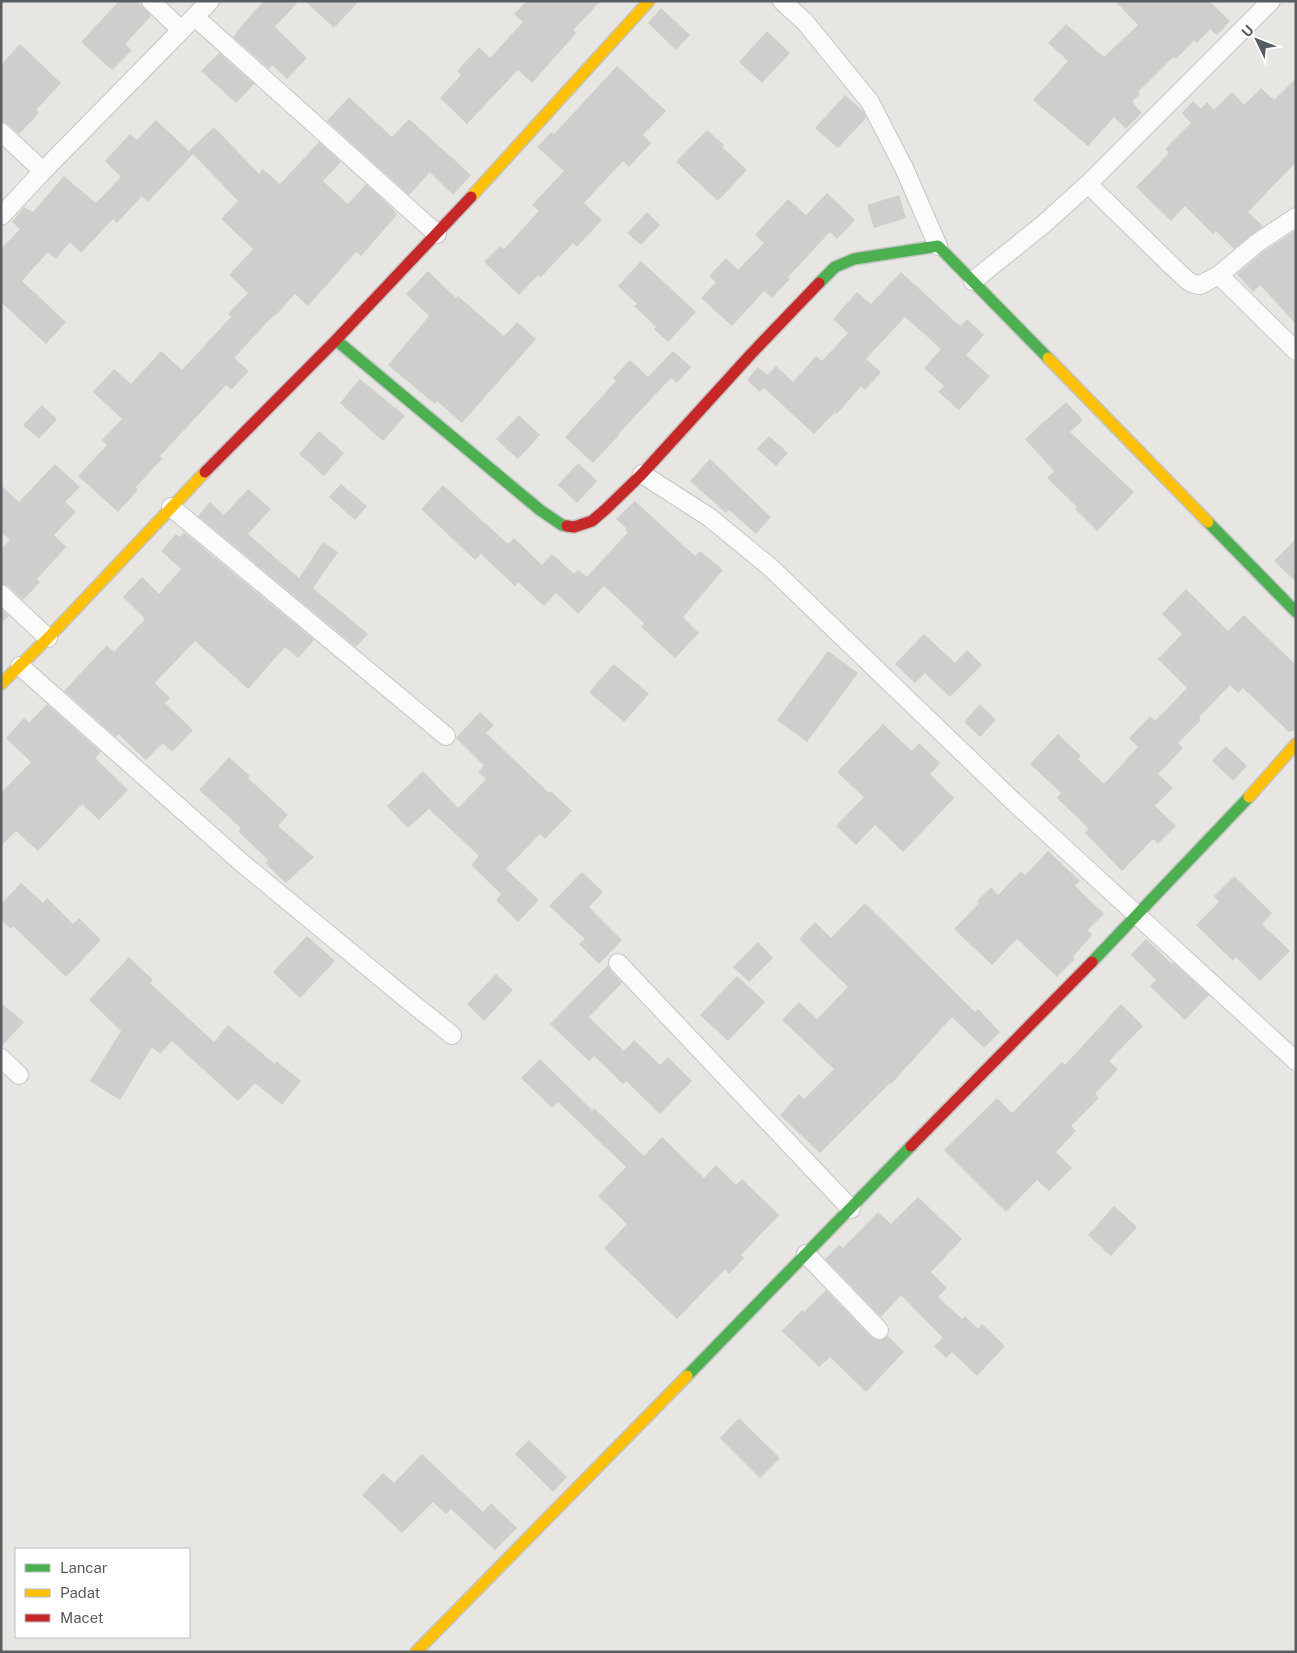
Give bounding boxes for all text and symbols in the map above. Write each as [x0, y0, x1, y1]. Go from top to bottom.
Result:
north arrow [1232, 15, 1282, 65]
text: U [1238, 22, 1257, 40]
legend [15, 1548, 190, 1638]
text: Lancar [60, 1559, 108, 1576]
text: Padat [60, 1584, 101, 1601]
text: Macet [60, 1609, 104, 1626]

